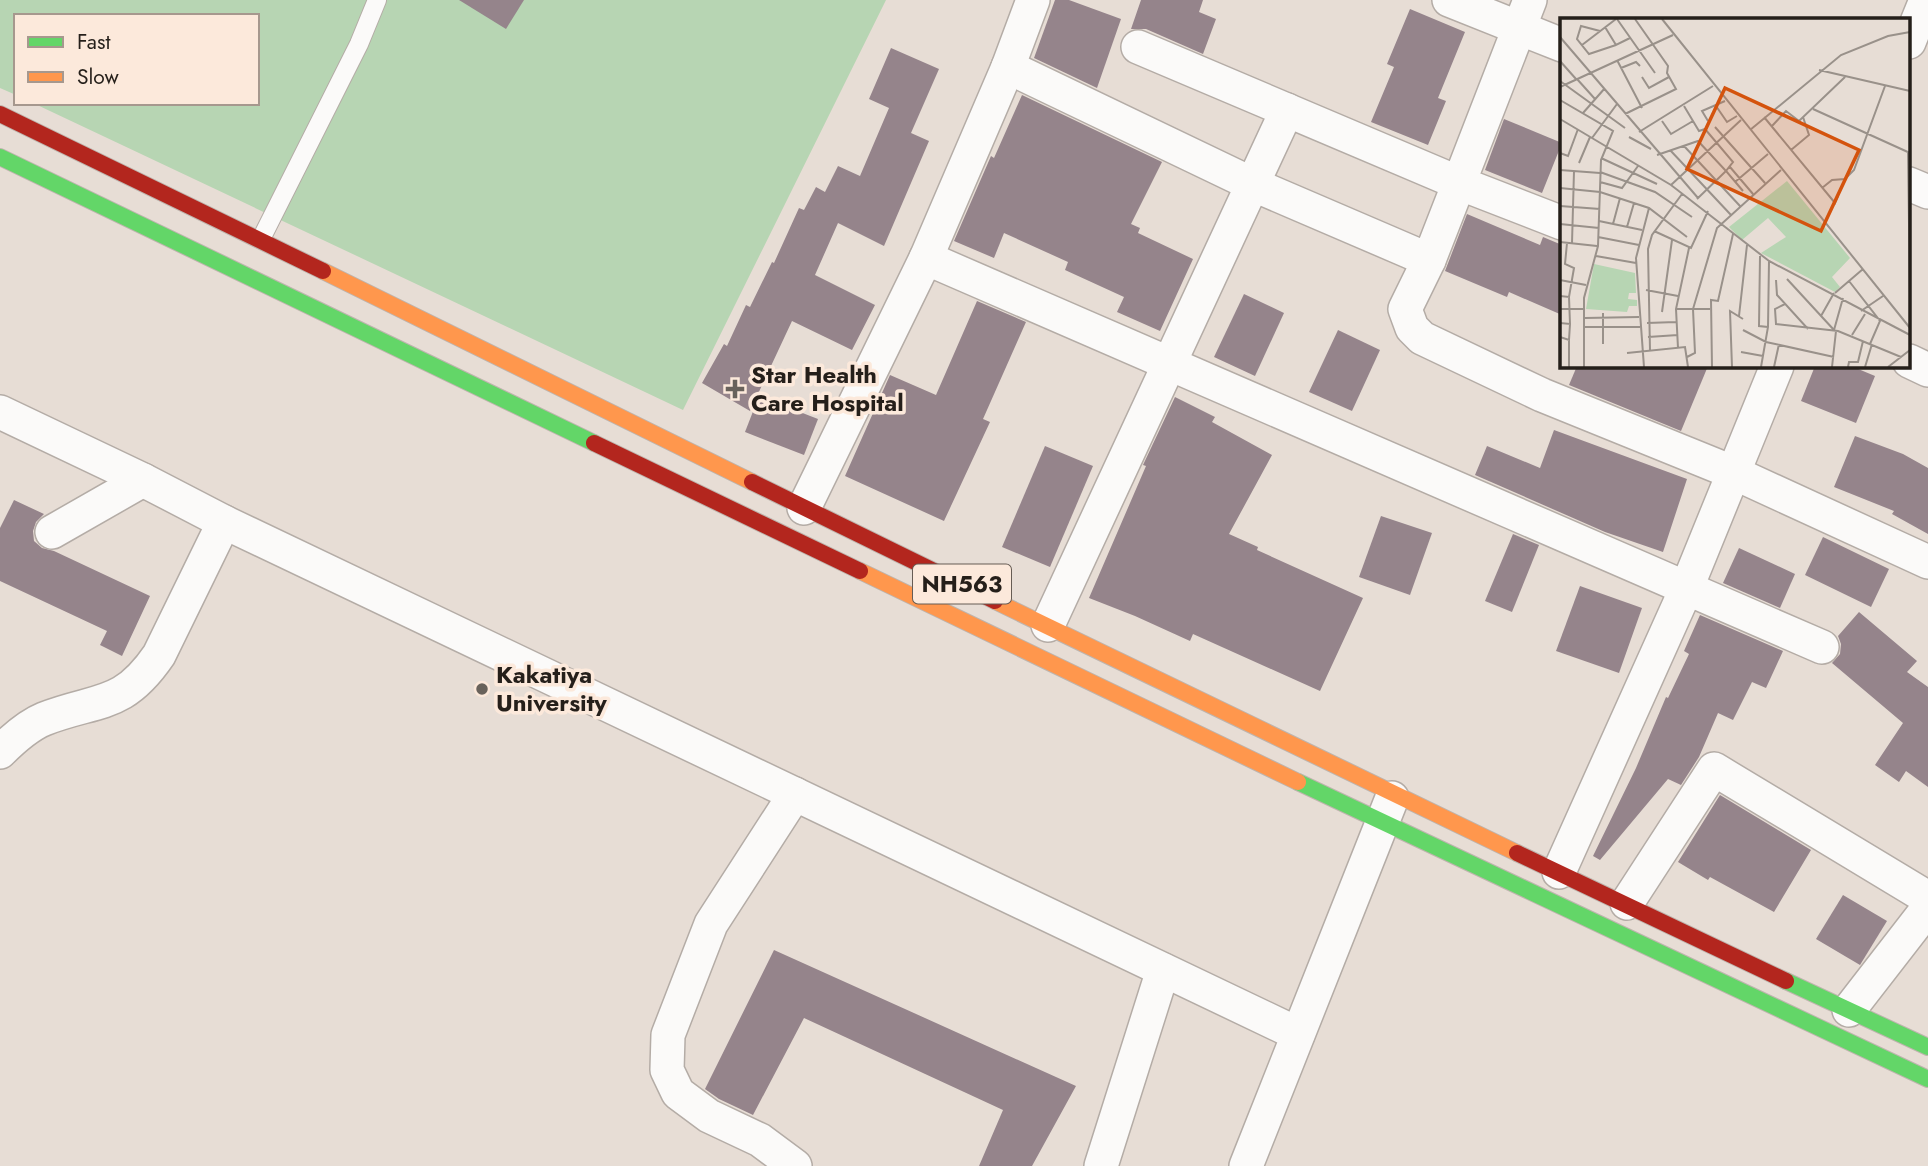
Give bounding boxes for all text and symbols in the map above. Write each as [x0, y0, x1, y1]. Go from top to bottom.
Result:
legend [14, 14, 259, 105]
inset map [1560, 18, 1910, 368]
text: Fast [77, 27, 110, 57]
text: Slow [77, 62, 119, 92]
place label: Star Health Care Hospital [751, 357, 904, 420]
marker: Star Health Care Hospital [725, 379, 745, 399]
road number: NH563 [913, 564, 1011, 604]
place label: Kakatiya University [496, 657, 607, 720]
marker: Kakatiya University [474, 681, 490, 697]

